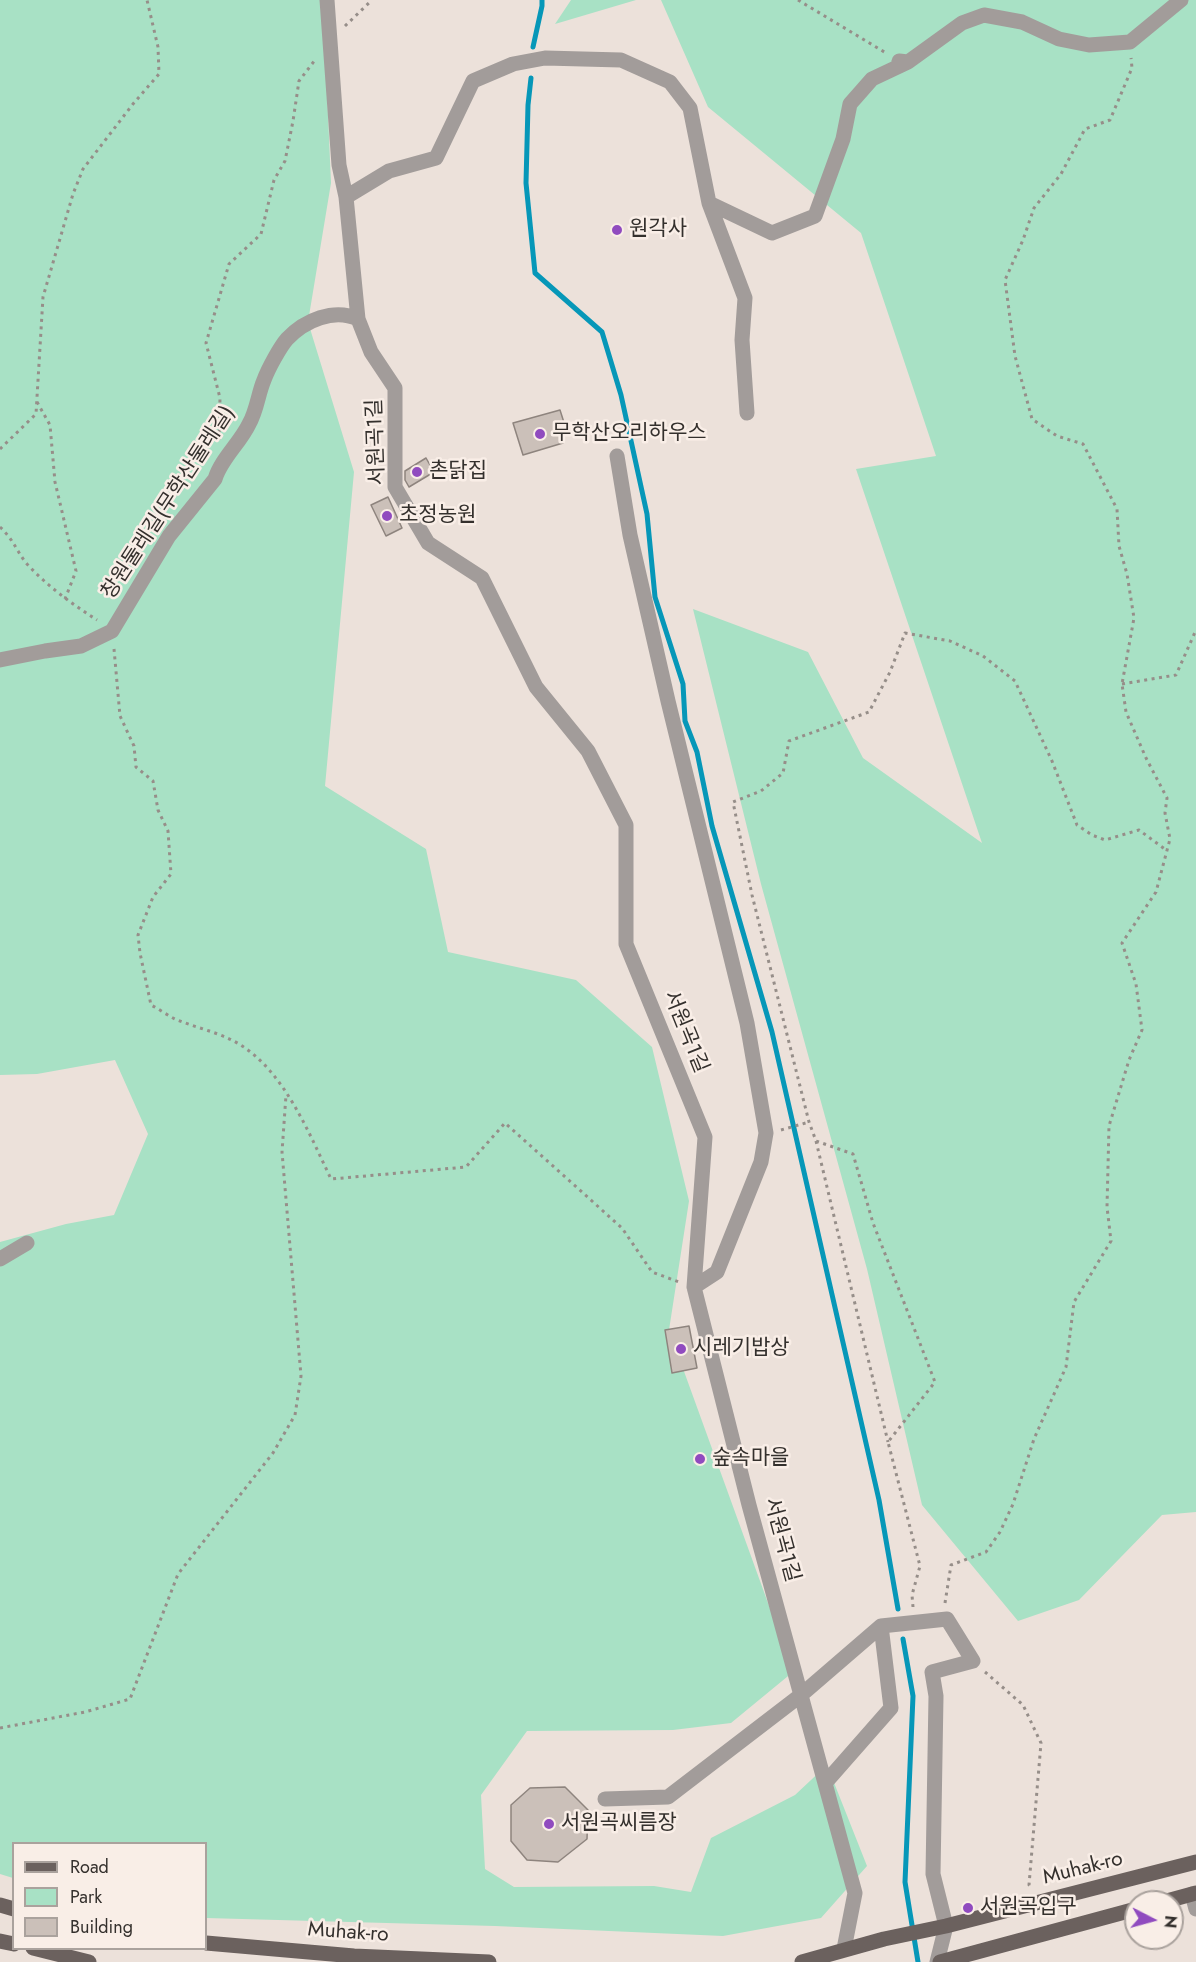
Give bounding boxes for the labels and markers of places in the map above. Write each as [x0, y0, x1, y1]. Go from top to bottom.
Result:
place label: 원각사 [629, 217, 687, 243]
marker: 원각사 [610, 223, 624, 237]
place label: 무학산오리하우스 [552, 421, 707, 447]
marker: 무학산오리하우스 [533, 427, 547, 441]
place label: 촌닭집 [429, 459, 487, 485]
marker: 촌닭집 [410, 465, 424, 479]
place label: 초정농원 [399, 503, 476, 529]
marker: 초정농원 [380, 509, 394, 523]
place label: 시레기밥상 [693, 1336, 790, 1362]
marker: 시레기밥상 [674, 1342, 688, 1356]
place label: 숲속마을 [712, 1446, 789, 1472]
marker: 숲속마을 [693, 1452, 707, 1466]
place label: 서원곡씨름장 [561, 1811, 677, 1837]
marker: 서원곡씨름장 [542, 1817, 556, 1831]
place label: 서원곡입구 [980, 1895, 1077, 1921]
marker: 서원곡입구 [961, 1901, 975, 1915]

